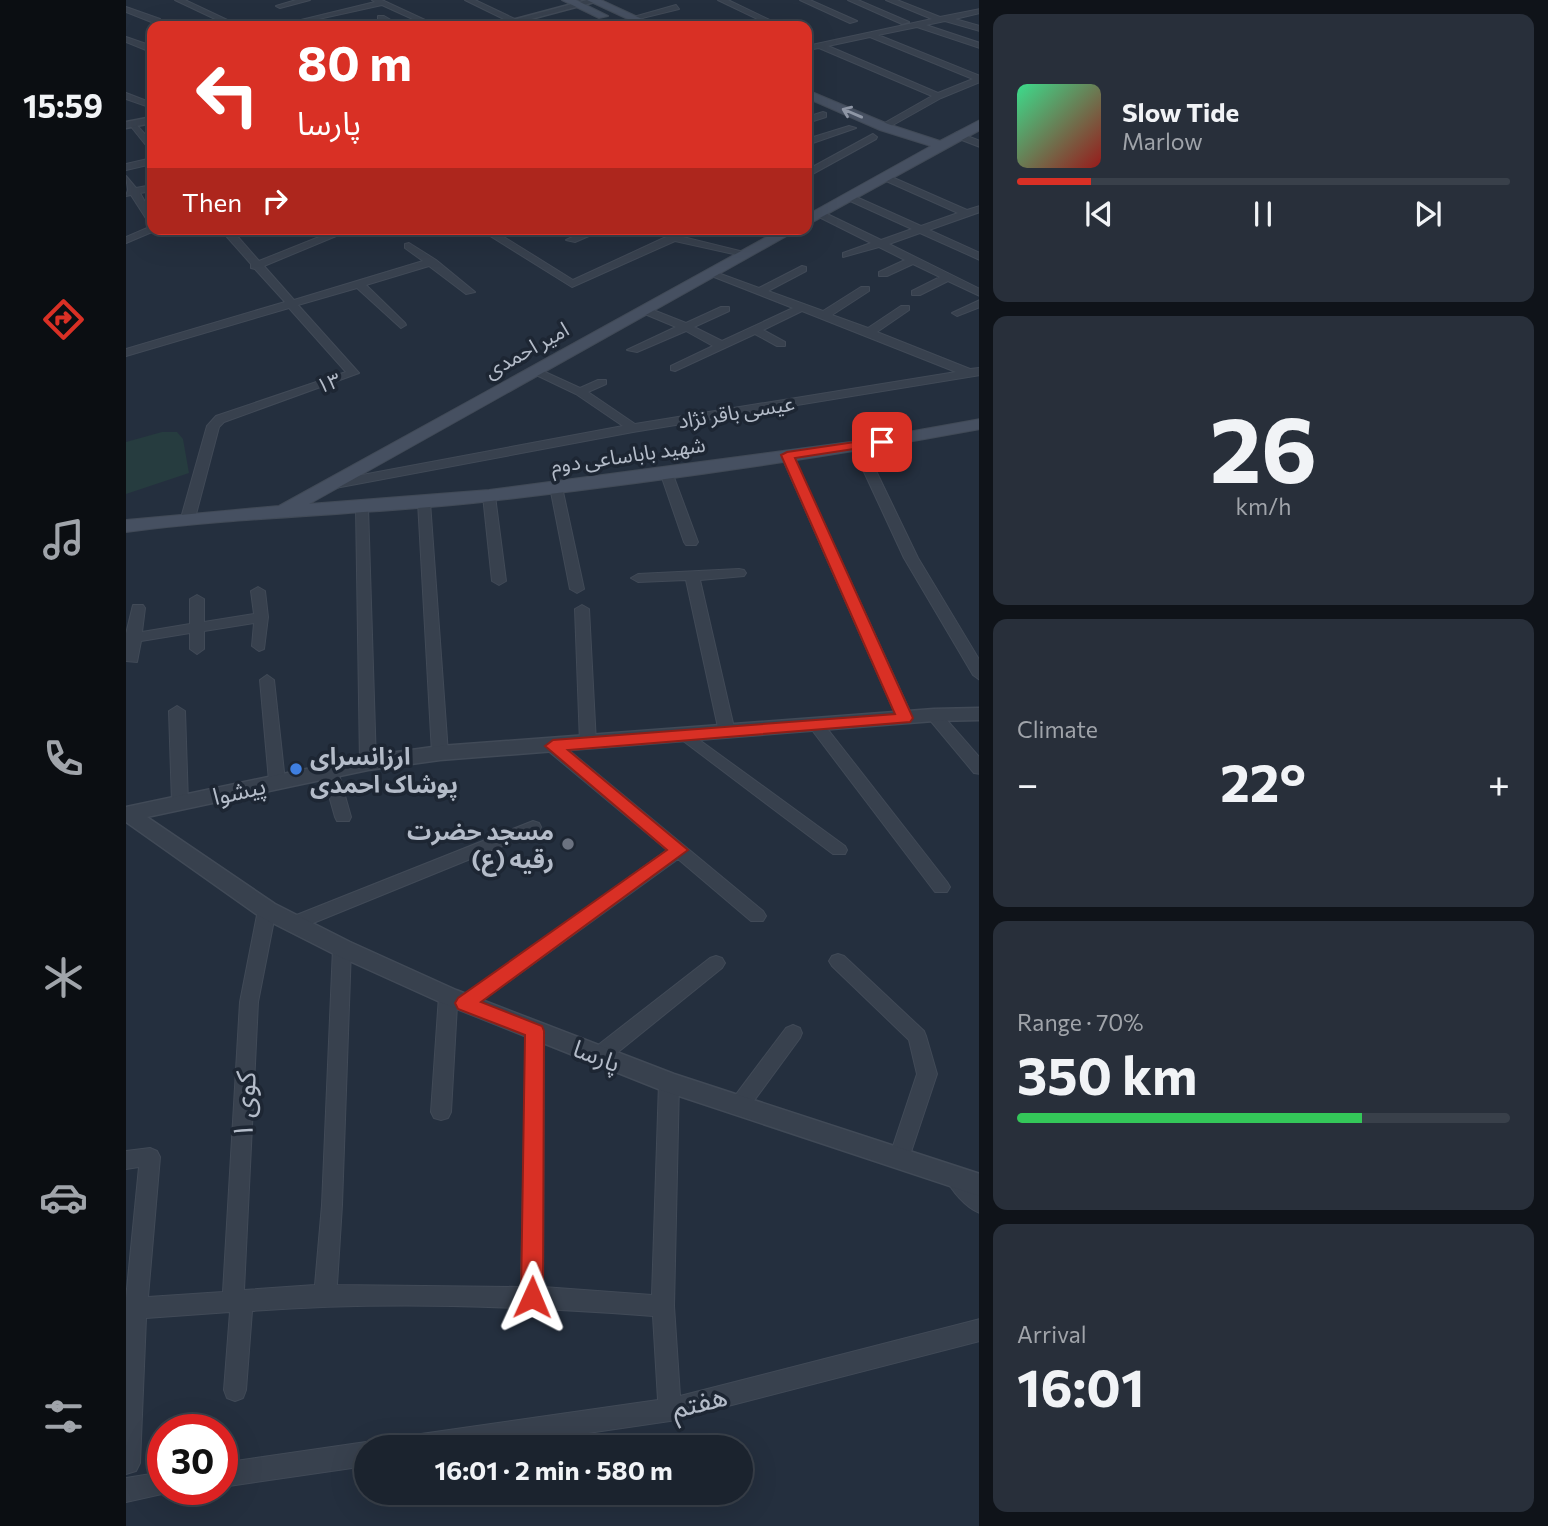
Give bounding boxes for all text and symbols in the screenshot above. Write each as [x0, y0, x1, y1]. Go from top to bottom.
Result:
text: 80 m [297, 31, 412, 91]
icon: left [182, 49, 273, 140]
text: 15:59 [23, 85, 103, 125]
text: Slow Tide [1122, 96, 1239, 127]
text: پارسا [297, 102, 361, 142]
one-way arrow [841, 106, 863, 119]
text: Marlow [1122, 127, 1203, 155]
icon: right [256, 182, 294, 220]
text: Then [182, 186, 242, 217]
icon: previous [1080, 195, 1118, 233]
icon: pause [1244, 195, 1282, 233]
icon: next [1409, 195, 1447, 233]
icon: directions [39, 295, 88, 344]
street label: امیر احمدی [479, 316, 573, 383]
street label: ۱۳ [313, 366, 343, 398]
street label: عیسی باقر نژاد [676, 389, 796, 434]
text: 26 [1210, 390, 1317, 502]
pin [852, 412, 912, 472]
icon: arrive [863, 423, 901, 461]
street label: شهید باباساعی دوم [549, 431, 708, 482]
text: km/h [1236, 492, 1291, 520]
icon: music [39, 515, 88, 564]
text: Climate [1017, 715, 1098, 743]
icon: phone [39, 734, 88, 783]
place label: ارزانسرای پوشاک احمدی [310, 741, 458, 800]
text: 22° [1220, 749, 1306, 813]
text: − [1017, 759, 1039, 806]
text: + [1488, 759, 1510, 806]
marker: ارزانسرای پوشاک احمدی [288, 761, 304, 777]
street label: پیشوا [210, 770, 269, 812]
place label: مسجد حضرت رقیه (ع) [407, 816, 554, 877]
marker: مسجد حضرت رقیه (ع) [560, 836, 576, 852]
icon: climate [39, 953, 88, 1002]
text: Range · 70% [1017, 1008, 1144, 1036]
street label: پارسا [569, 1033, 625, 1079]
text: 350 km [1017, 1042, 1197, 1106]
street label: کوی ۱ [224, 1070, 263, 1140]
icon: car [39, 1173, 88, 1222]
position arrow [495, 1260, 569, 1334]
text: Arrival [1017, 1320, 1087, 1348]
text: 16:01 [1017, 1354, 1144, 1418]
street label: هفتم [668, 1378, 732, 1430]
icon: filters [39, 1392, 88, 1441]
speed limit sign: 30 [147, 1414, 238, 1505]
text: 16:01 · 2 min · 580 m [434, 1454, 673, 1485]

